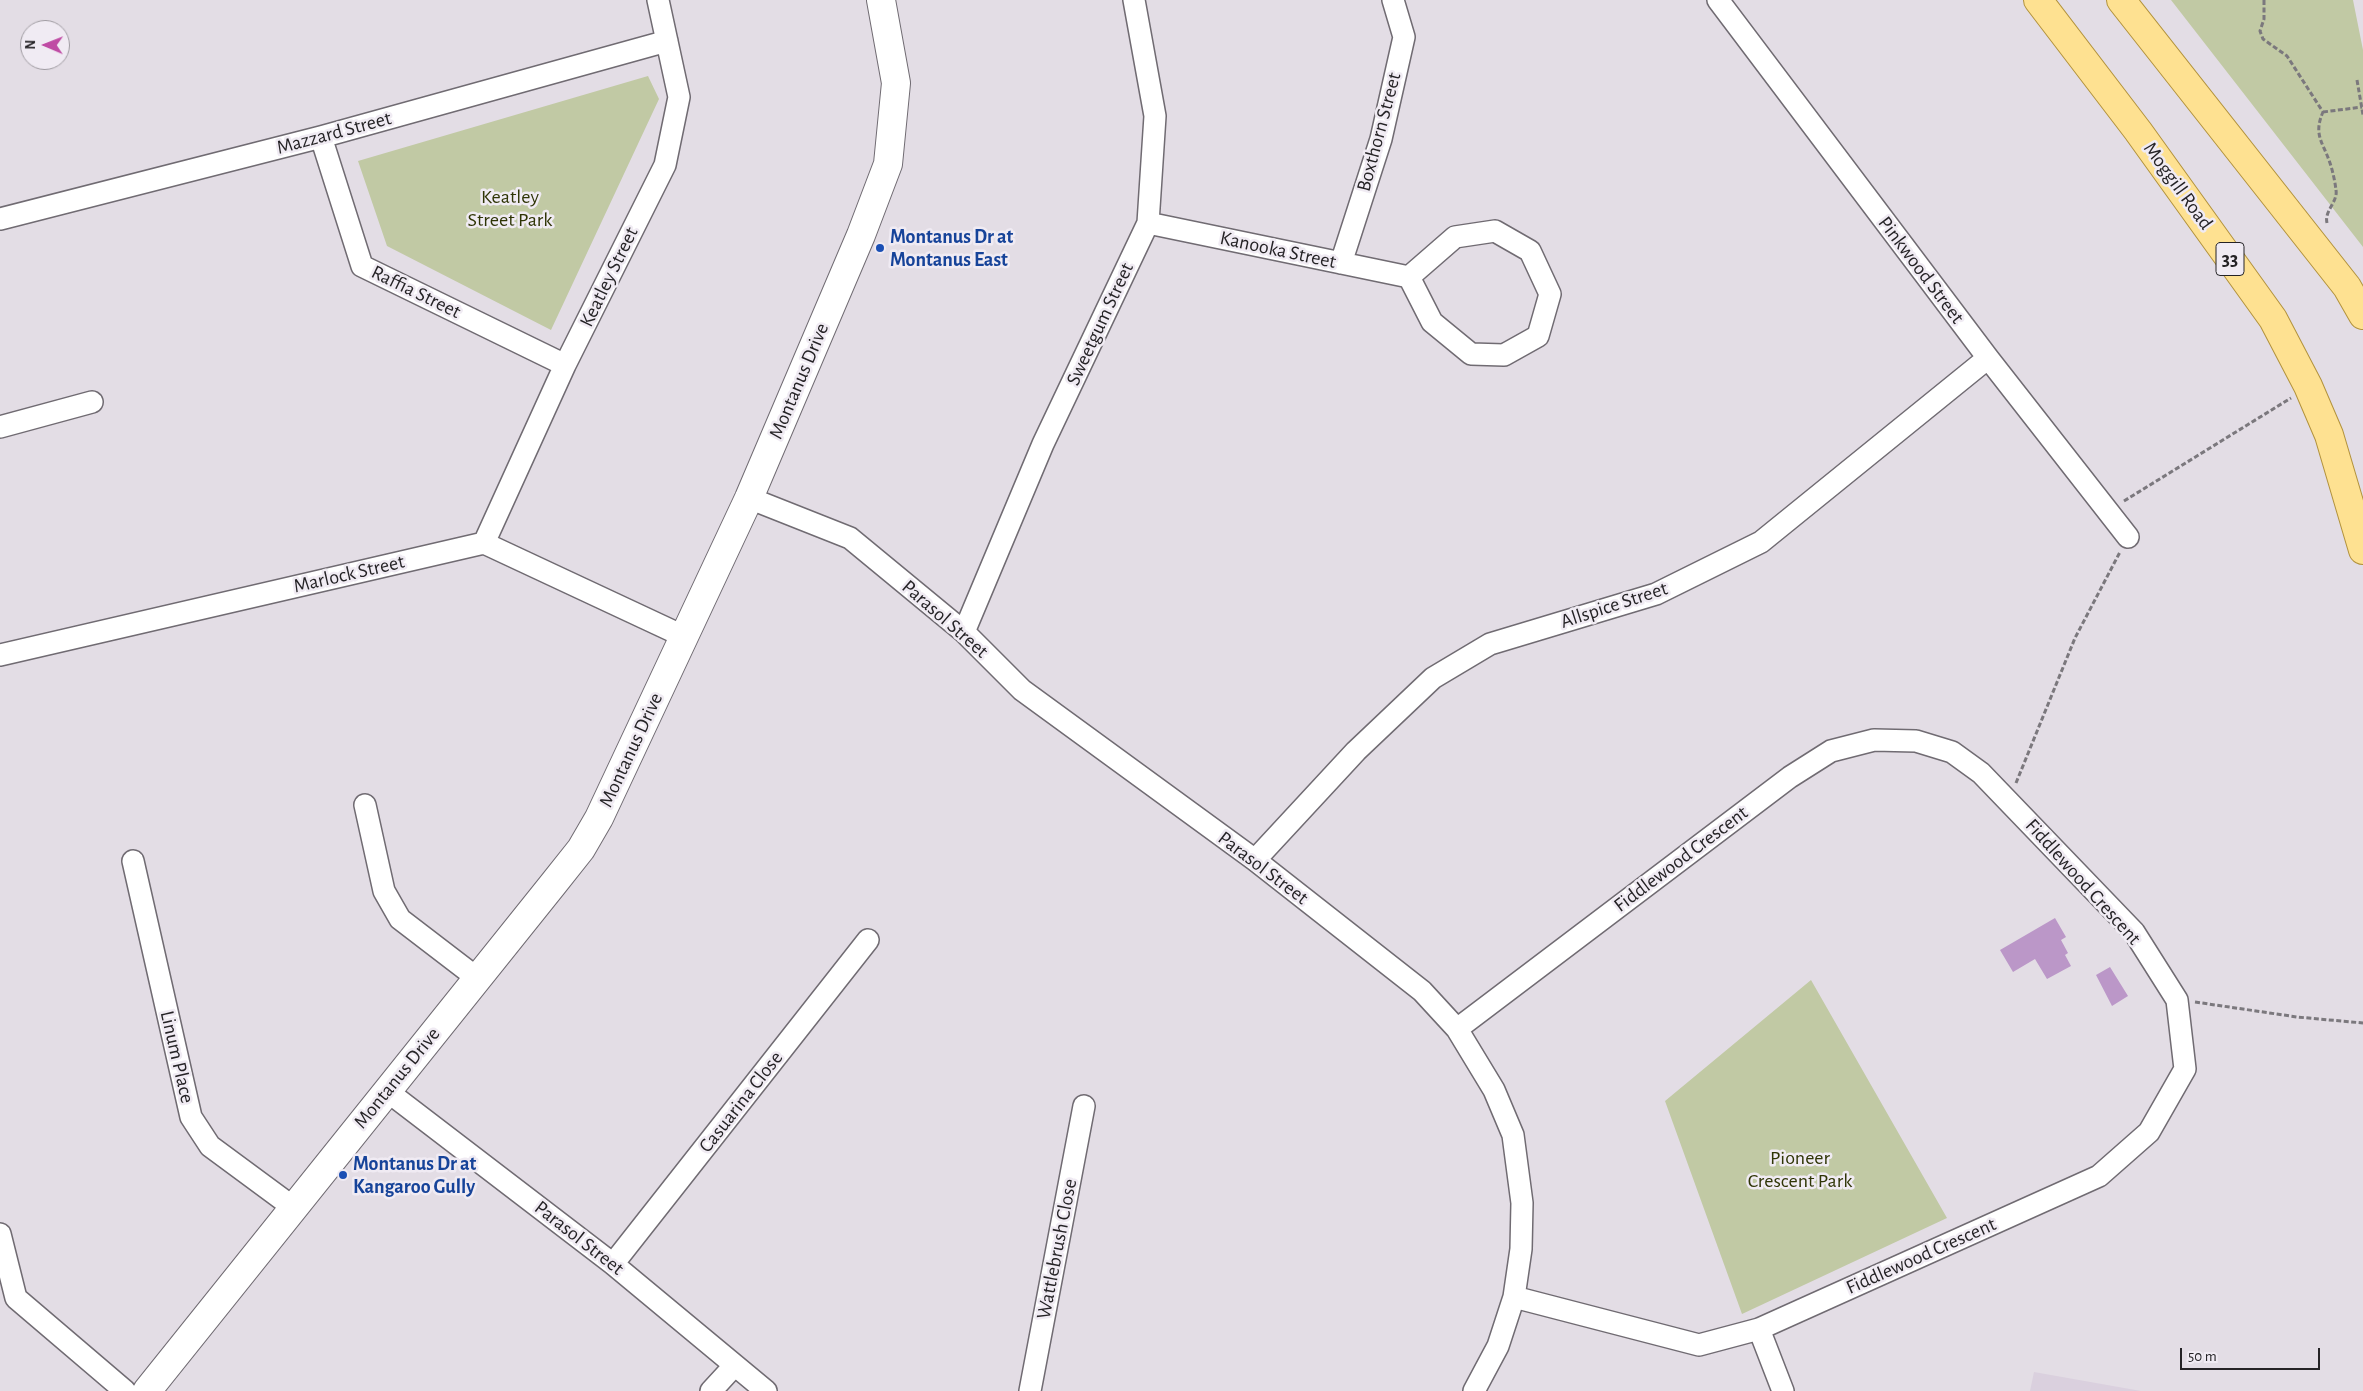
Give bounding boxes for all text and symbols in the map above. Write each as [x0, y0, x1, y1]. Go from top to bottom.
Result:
north arrow [20, 20, 70, 70]
text: N [24, 40, 38, 50]
street label: Boxthorn Street [1352, 70, 1406, 194]
street label: Mazzard Street [274, 106, 394, 160]
street label: Moggill Road [2138, 137, 2218, 235]
park label: Keatley Street Park [468, 185, 552, 232]
street label: Pinkwood Street [1873, 212, 1969, 328]
street label: Keatley Street [574, 223, 644, 331]
place label: Montanus Dr at Montanus East [890, 225, 1013, 272]
street label: Kanooka Street [1218, 226, 1338, 274]
marker: Montanus Dr at Montanus East [874, 242, 886, 254]
road number: 33 [2216, 242, 2244, 276]
street label: Sweetgum Street [1061, 259, 1139, 389]
street label: Raffia Street [367, 260, 465, 324]
street label: Montanus Drive [764, 319, 834, 443]
street label: Marlock Street [291, 550, 407, 598]
street label: Parasol Street [897, 575, 993, 663]
street label: Allspice Street [1557, 576, 1671, 634]
street label: Montanus Drive [594, 689, 668, 811]
street label: Fiddlewood Crescent [1609, 801, 1753, 917]
street label: Fiddlewood Crescent [2020, 814, 2146, 950]
street label: Parasol Street [1213, 826, 1313, 910]
street label: Linum Place [155, 1008, 199, 1106]
street label: Montanus Drive [349, 1022, 445, 1134]
street label: Casuarina Close [694, 1046, 788, 1158]
park label: Pioneer Crescent Park [1748, 1146, 1852, 1193]
place label: Montanus Dr at Kangaroo Gully [353, 1152, 476, 1199]
marker: Montanus Dr at Kangaroo Gully [337, 1169, 349, 1181]
street label: Wattlebrush Close [1032, 1177, 1082, 1321]
street label: Parasol Street [529, 1196, 629, 1280]
street label: Fiddlewood Crescent [1842, 1212, 2000, 1300]
scale bar [2183, 1338, 2323, 1370]
text: 50 m [2188, 1349, 2217, 1364]

